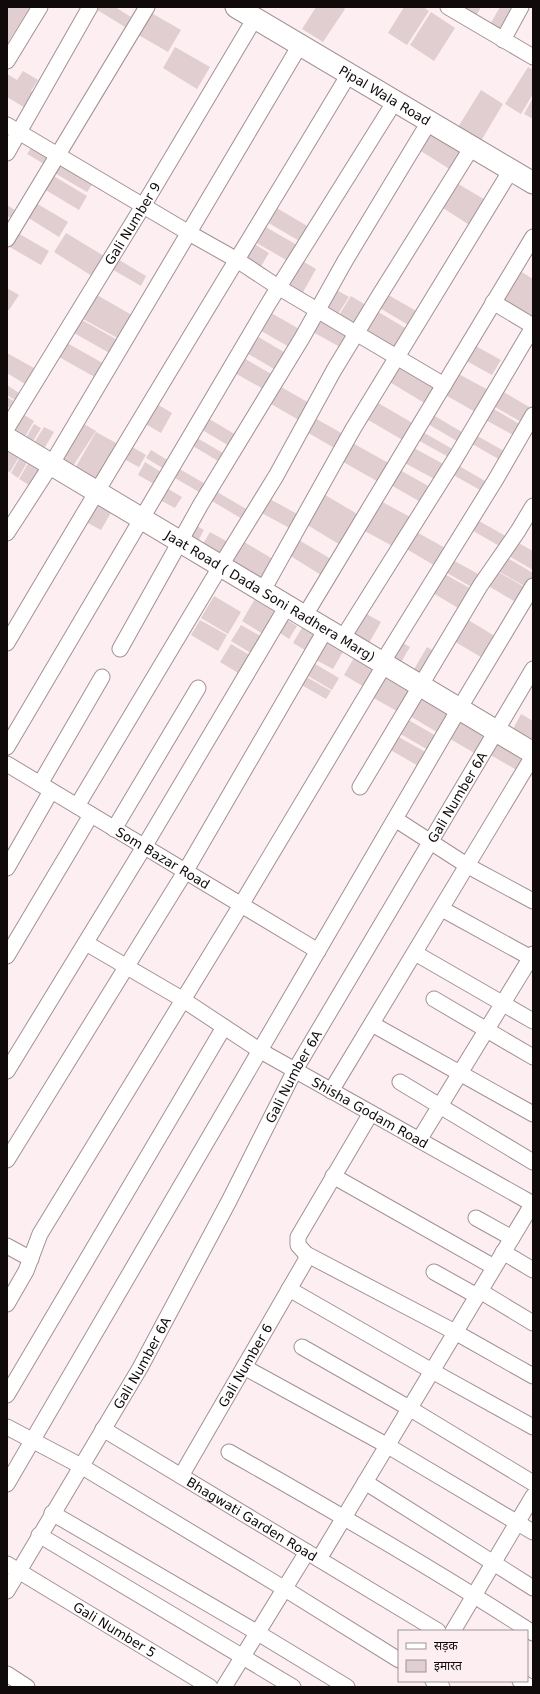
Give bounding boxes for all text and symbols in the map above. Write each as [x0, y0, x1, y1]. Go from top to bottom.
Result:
street label: Pipal Wala Road [336, 63, 433, 128]
street label: Gali Number 9 [102, 179, 164, 268]
street label: Jaat Road ( Dada Soni Radhera Marg) [162, 527, 378, 665]
street label: Gali Number 6A [425, 749, 490, 845]
street label: Som Bazar Road [113, 824, 212, 892]
street label: Gali Number 6A [263, 1028, 325, 1125]
street label: Shisha Godam Road [309, 1074, 431, 1152]
street label: Gali Number 6A [110, 1314, 174, 1412]
street label: Gali Number 6 [215, 1321, 276, 1410]
street label: Bhagwati Garden Road [184, 1474, 320, 1564]
street label: Gali Number 5 [70, 1599, 159, 1661]
legend [398, 1630, 528, 1682]
text: सड़क [434, 1639, 459, 1653]
text: इमारत [434, 1659, 463, 1673]

